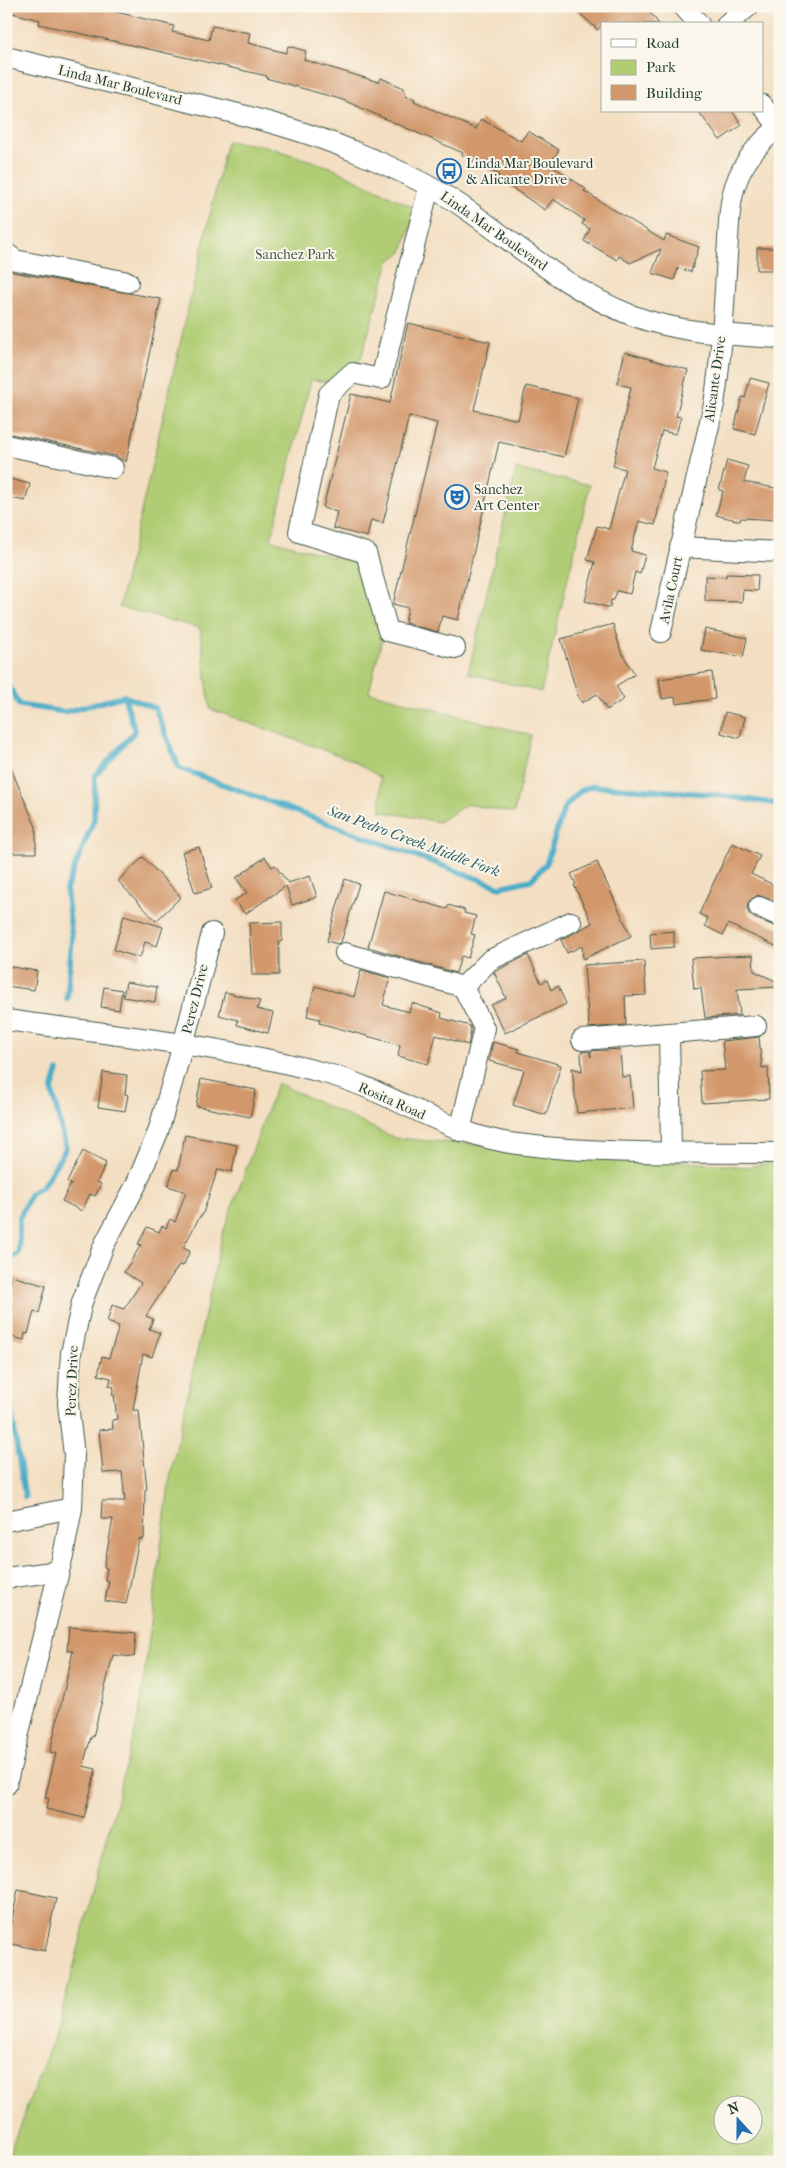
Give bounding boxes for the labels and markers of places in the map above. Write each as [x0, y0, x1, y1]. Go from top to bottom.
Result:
place label: Linda Mar Boulevard & Alicante Drive [466, 155, 594, 188]
bus stop icon: Linda Mar Boulevard & Alicante Drive [436, 158, 462, 184]
place label: Sanchez Art Center [473, 481, 539, 514]
theatre icon: Sanchez Art Center [444, 484, 470, 510]

